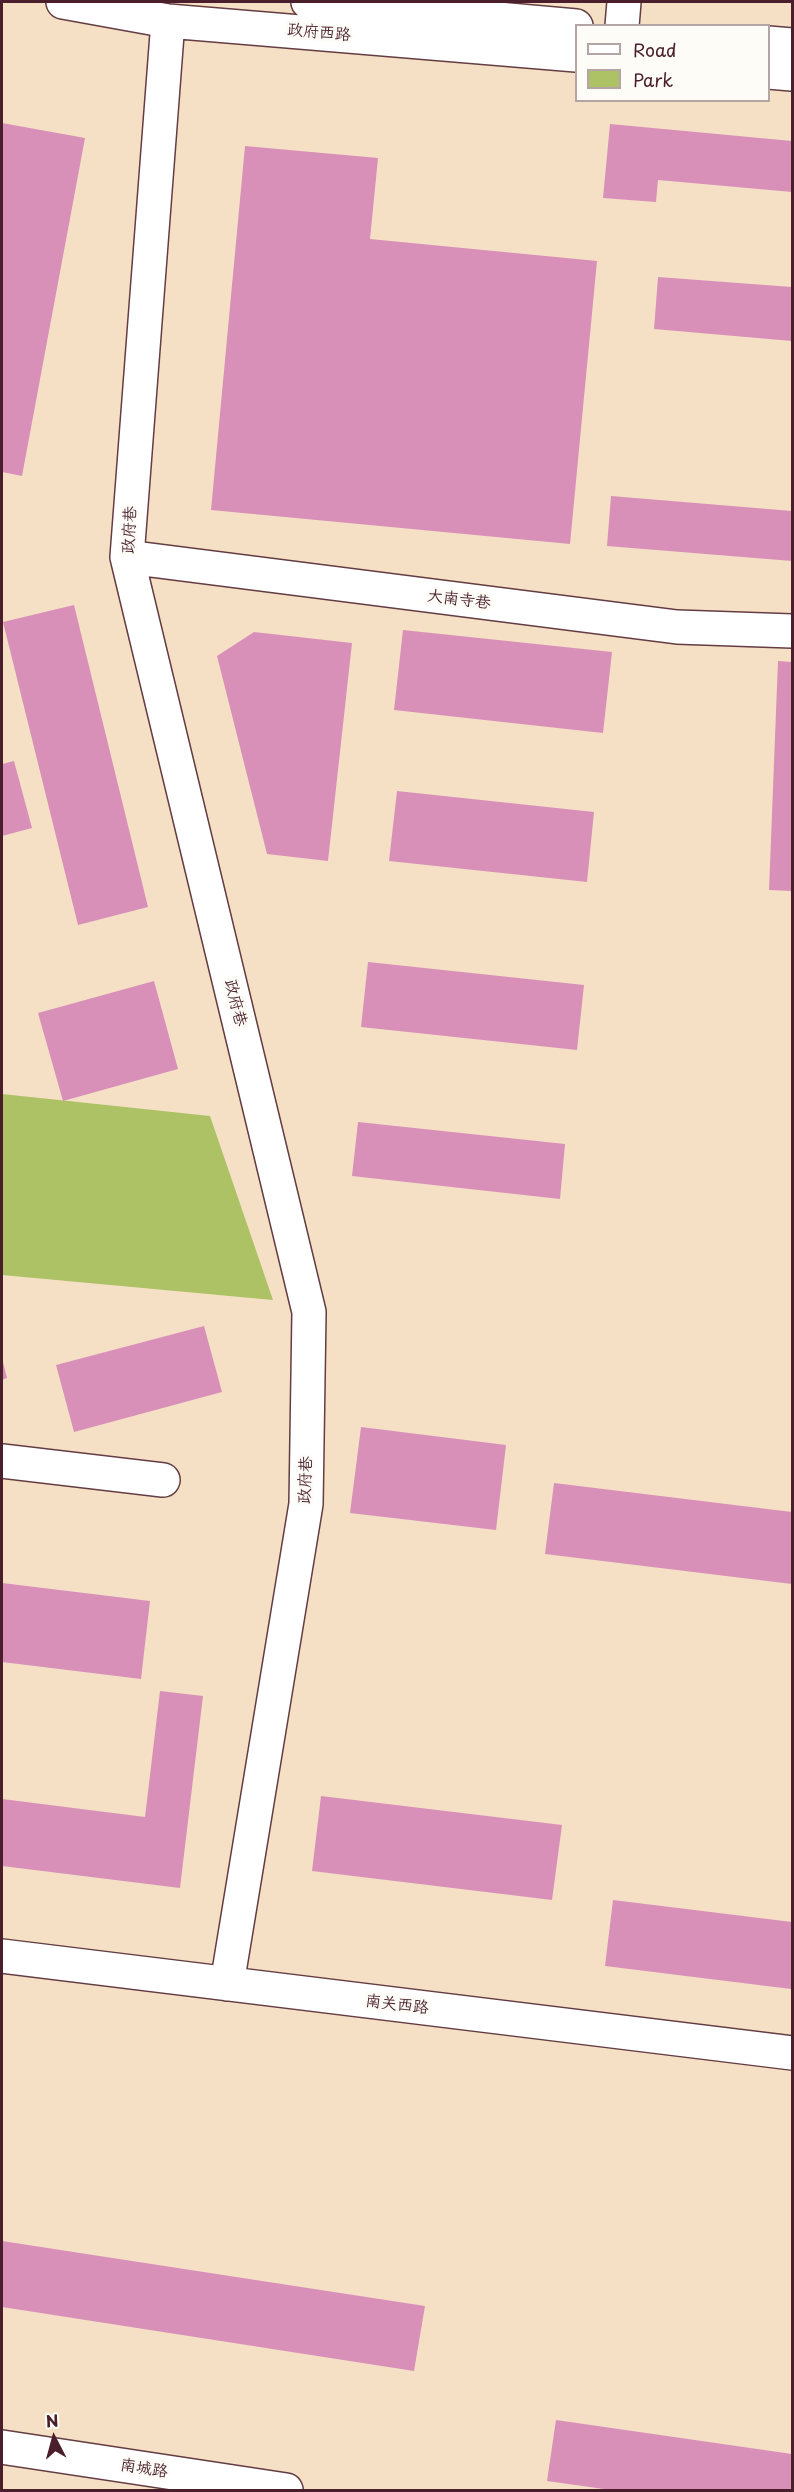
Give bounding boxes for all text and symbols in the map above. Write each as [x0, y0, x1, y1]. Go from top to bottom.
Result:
street label: 政府西路 [286, 21, 352, 45]
legend [575, 24, 770, 102]
text: Road [633, 36, 677, 63]
text: Park [633, 66, 673, 93]
street label: 政府巷 [119, 506, 141, 554]
street label: 大南寺巷 [426, 587, 492, 613]
street label: 政府巷 [220, 977, 250, 1029]
street label: 政府巷 [296, 1456, 316, 1504]
street label: 南关西路 [364, 1992, 430, 2018]
north arrow [24, 2408, 84, 2468]
text: N [45, 2408, 60, 2433]
street label: 南城路 [119, 2456, 169, 2482]

